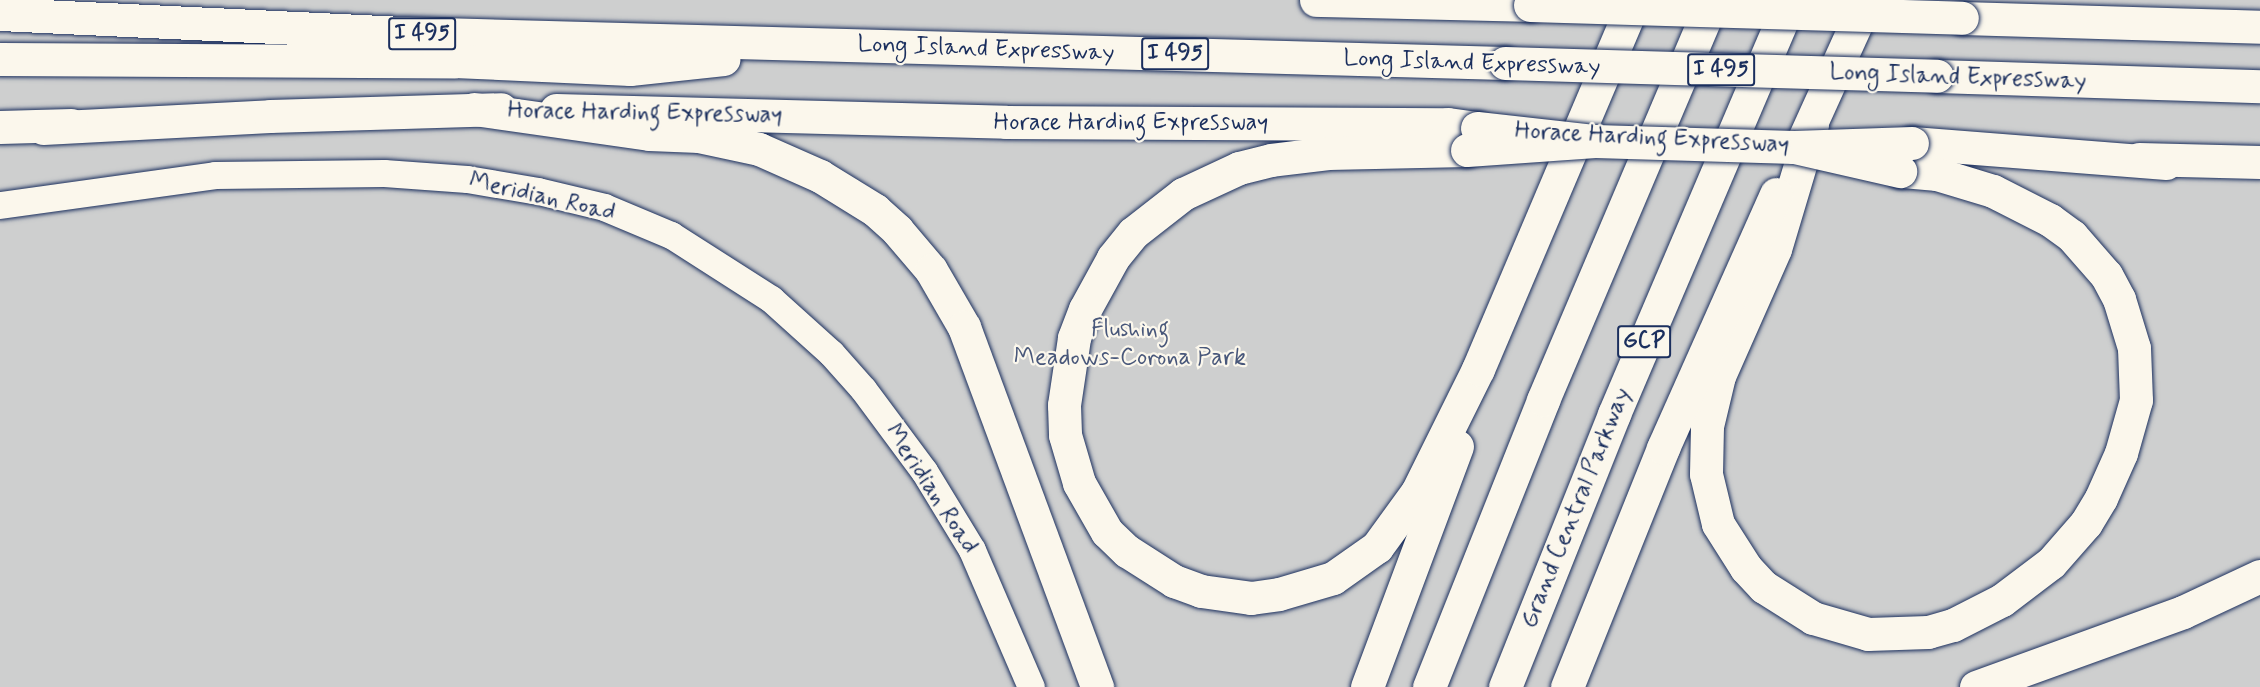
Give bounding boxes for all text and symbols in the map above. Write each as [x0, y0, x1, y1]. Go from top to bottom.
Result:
road number: I 495 [388, 15, 456, 53]
street label: Long Island Expressway [856, 30, 1116, 68]
road number: I 495 [1140, 35, 1210, 73]
street label: Long Island Expressway [1342, 44, 1602, 82]
road number: I 495 [1686, 51, 1756, 89]
street label: Long Island Expressway [1828, 58, 2088, 96]
street label: Horace Harding Expressway [502, 96, 788, 130]
street label: Horace Harding Expressway [988, 109, 1274, 137]
street label: Horace Harding Expressway [1509, 116, 1795, 160]
street label: Meridian Road [467, 167, 617, 227]
park label: Flushing Meadows-Corona Park [1014, 316, 1246, 372]
road number: GCP [1617, 323, 1671, 361]
street label: Grand Central Parkway [1516, 387, 1636, 629]
street label: Meridian Road [879, 420, 983, 558]

